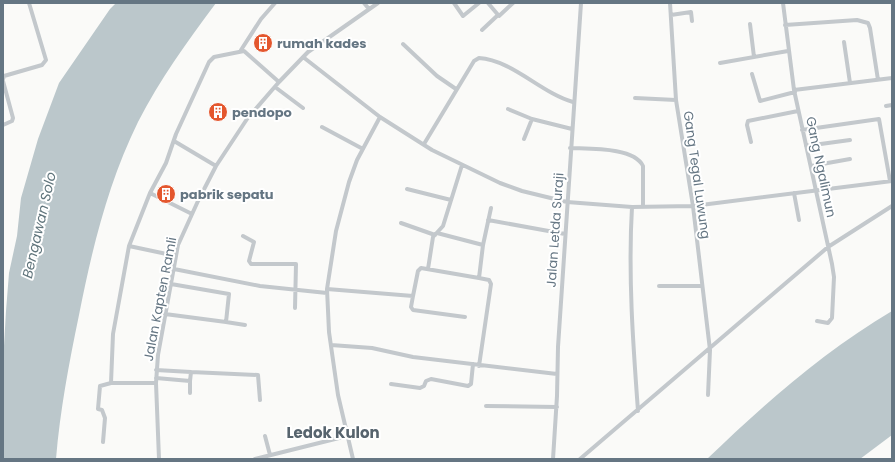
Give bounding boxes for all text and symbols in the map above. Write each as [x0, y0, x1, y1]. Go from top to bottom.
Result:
building icon: rumah kades [252, 32, 274, 54]
place label: rumah kades [277, 34, 366, 53]
building icon: pendopo [207, 101, 229, 123]
place label: pendopo [232, 103, 292, 122]
street label: Gang Tegal Luwung [679, 110, 715, 240]
street label: Gang Ngalimun [801, 115, 841, 219]
water label: Bengawan Solo [17, 170, 61, 280]
street label: Jalan Letda Suraji [542, 172, 568, 288]
building icon: pabrik sepatu [155, 183, 177, 205]
place label: pabrik sepatu [180, 185, 274, 204]
street label: Jalan Kapten Ramli [139, 235, 181, 363]
district label: Ledok Kulon [286, 422, 380, 443]

